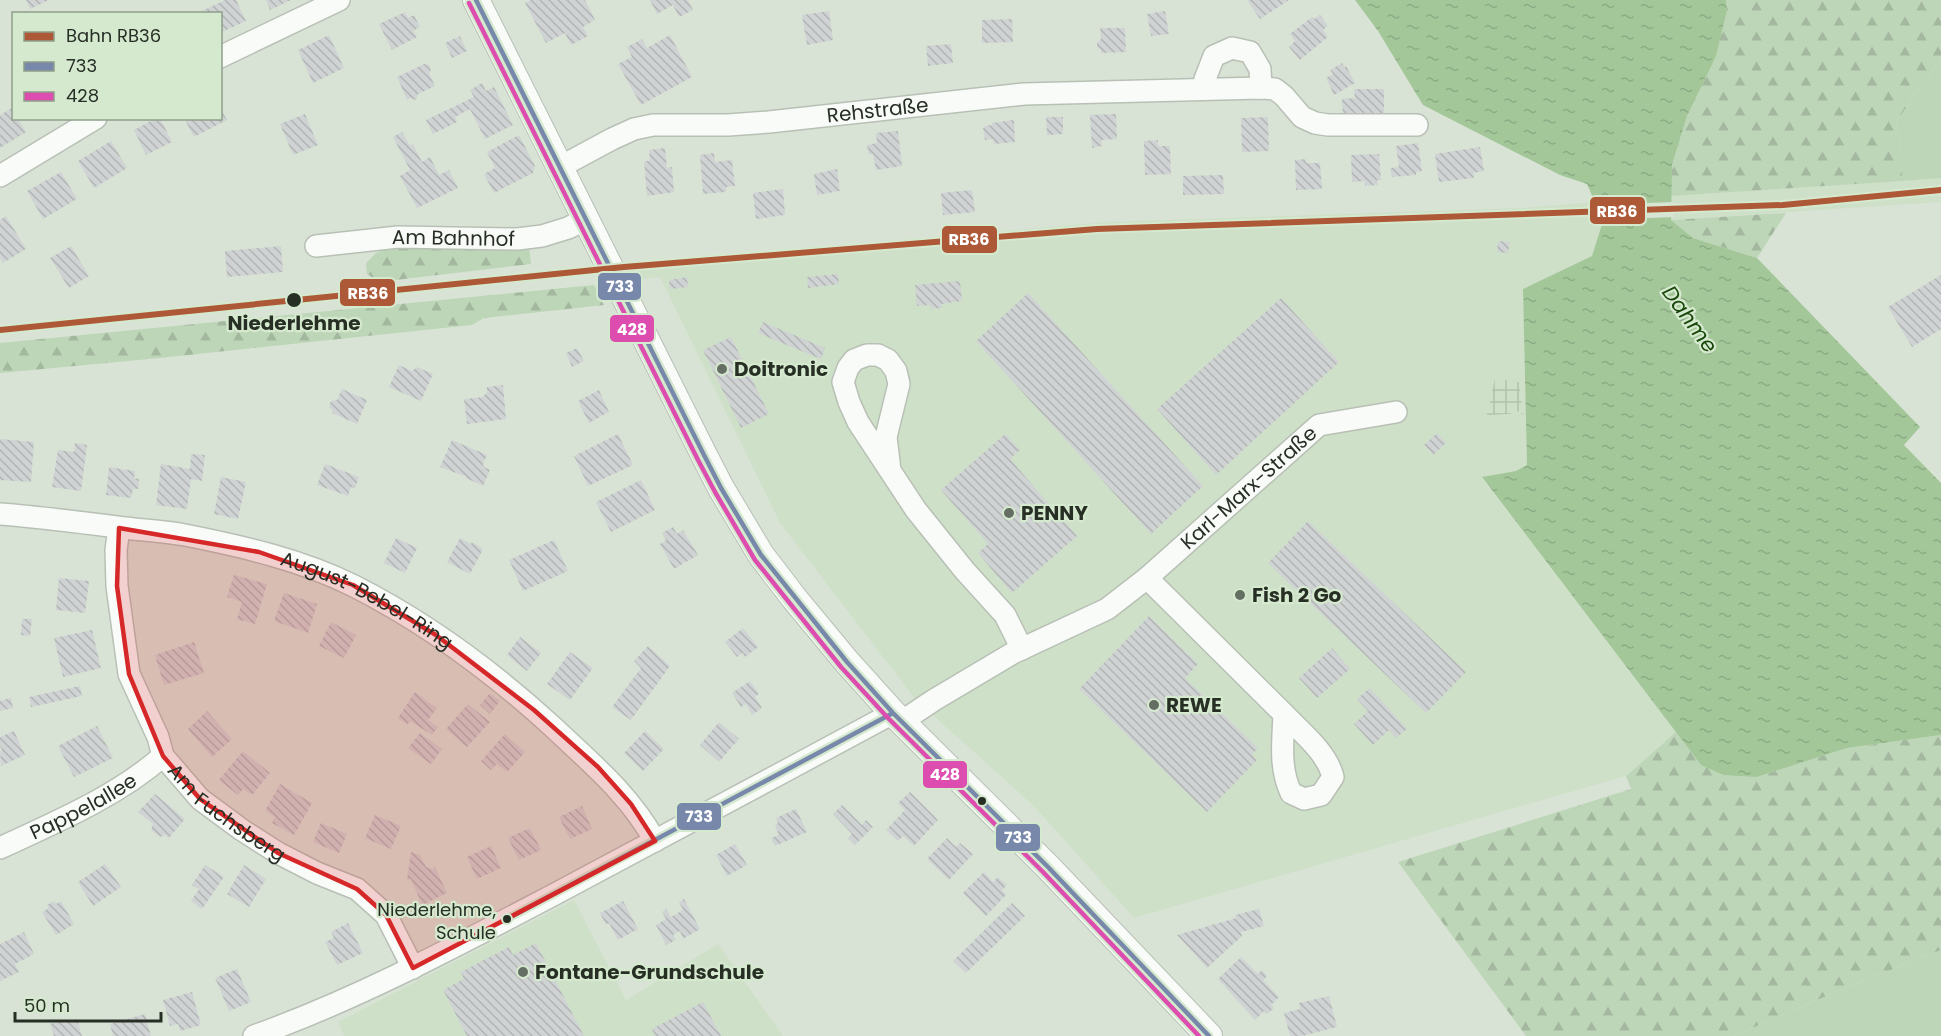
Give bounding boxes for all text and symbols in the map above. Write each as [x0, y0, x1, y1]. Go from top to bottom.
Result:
legend [12, 12, 222, 120]
text: Bahn RB36 [66, 23, 161, 48]
text: 733 [66, 53, 97, 78]
text: 428 [66, 83, 99, 108]
street label: Rehstraße [825, 91, 930, 130]
line badge: RB36 [1589, 196, 1646, 225]
text: RB36 [1597, 200, 1637, 223]
street label: Am Bahnhof [392, 223, 515, 253]
line badge: RB36 [941, 225, 998, 254]
text: RB36 [949, 228, 989, 251]
line badge: 733 [597, 272, 642, 301]
text: 733 [606, 275, 634, 298]
line badge: RB36 [339, 278, 396, 307]
water label: Dahme [1656, 279, 1724, 359]
text: RB36 [348, 282, 388, 305]
marker: Niederlehme [285, 291, 303, 309]
place label: Niederlehme [228, 309, 360, 337]
line badge: 428 [609, 314, 655, 343]
text: 428 [617, 318, 647, 341]
place label: Doitronic [734, 355, 828, 383]
marker: Doitronic [715, 362, 729, 376]
street label: Karl-Marx-Straße [1174, 419, 1323, 556]
place label: PENNY [1021, 499, 1088, 527]
marker: PENNY [1002, 506, 1016, 520]
street label: August-Bebel-Ring [277, 545, 459, 656]
place label: Fish 2 Go [1252, 581, 1342, 609]
marker: Fish 2 Go [1233, 588, 1247, 602]
place label: REWE [1166, 691, 1222, 719]
marker: REWE [1147, 698, 1161, 712]
street label: Am Fuchsberg [161, 757, 291, 868]
line badge: 428 [922, 760, 968, 789]
text: 428 [930, 763, 960, 786]
street label: Pappelallee [25, 766, 142, 846]
unlabelled marker [976, 795, 988, 807]
line badge: 733 [676, 802, 722, 831]
text: 733 [685, 805, 713, 828]
line badge: 733 [995, 823, 1041, 852]
text: 733 [1004, 826, 1032, 849]
place label: Niederlehme, Schule [377, 897, 496, 945]
marker: Niederlehme, Schule [501, 913, 513, 925]
place label: Fontane-Grundschule [535, 958, 764, 986]
marker: Fontane-Grundschule [516, 965, 530, 979]
scale bar [15, 985, 160, 1023]
text: 50 m [24, 993, 70, 1018]

